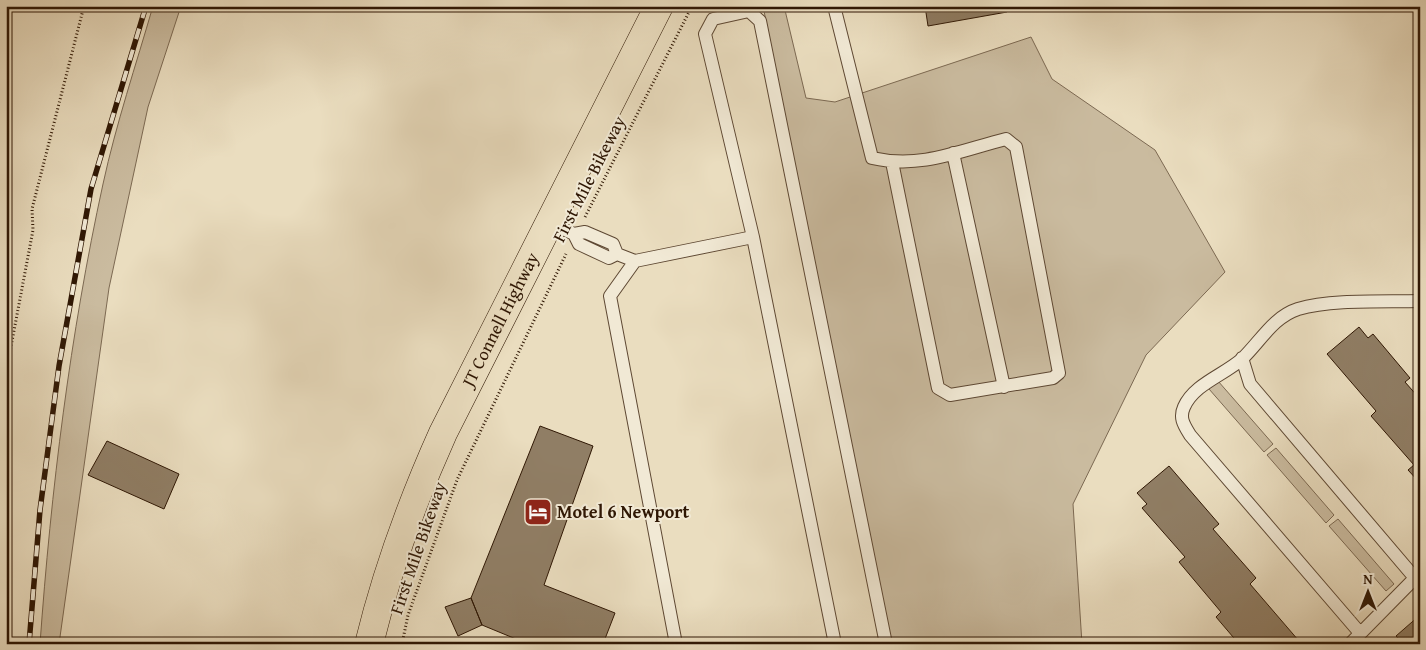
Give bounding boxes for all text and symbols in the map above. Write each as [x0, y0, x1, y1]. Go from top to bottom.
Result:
street label: First Mile Bikeway [545, 111, 632, 247]
street label: JT Connell Highway [454, 247, 545, 393]
street label: First Mile Bikeway [382, 478, 453, 618]
hotel icon: Motel 6 Newport [523, 497, 553, 527]
place label: Motel 6 Newport [557, 498, 689, 525]
north arrow [1344, 568, 1394, 618]
text: N [1363, 569, 1373, 589]

